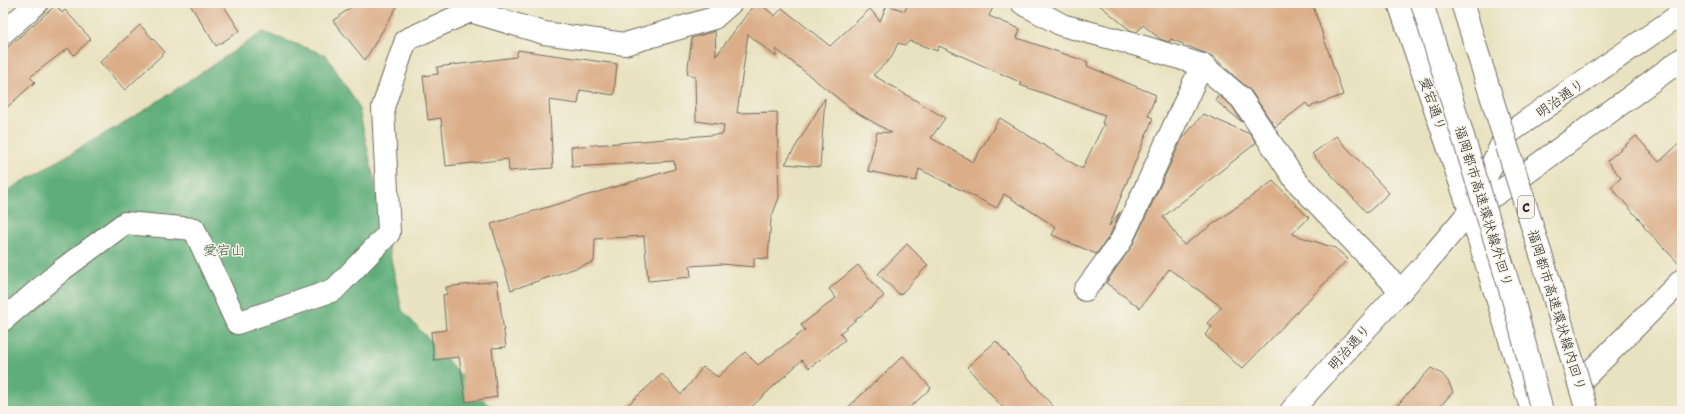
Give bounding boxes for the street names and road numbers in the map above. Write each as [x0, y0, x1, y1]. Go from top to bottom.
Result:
street label: 愛宕通り [1415, 75, 1451, 133]
street label: 明治通り [1532, 75, 1588, 121]
street label: 福岡都市高速環状線外回り [1451, 123, 1517, 289]
road number: C [1518, 196, 1534, 218]
street label: 福岡都市高速環状線内回り [1524, 227, 1590, 393]
street label: 明治通り [1324, 320, 1374, 374]

